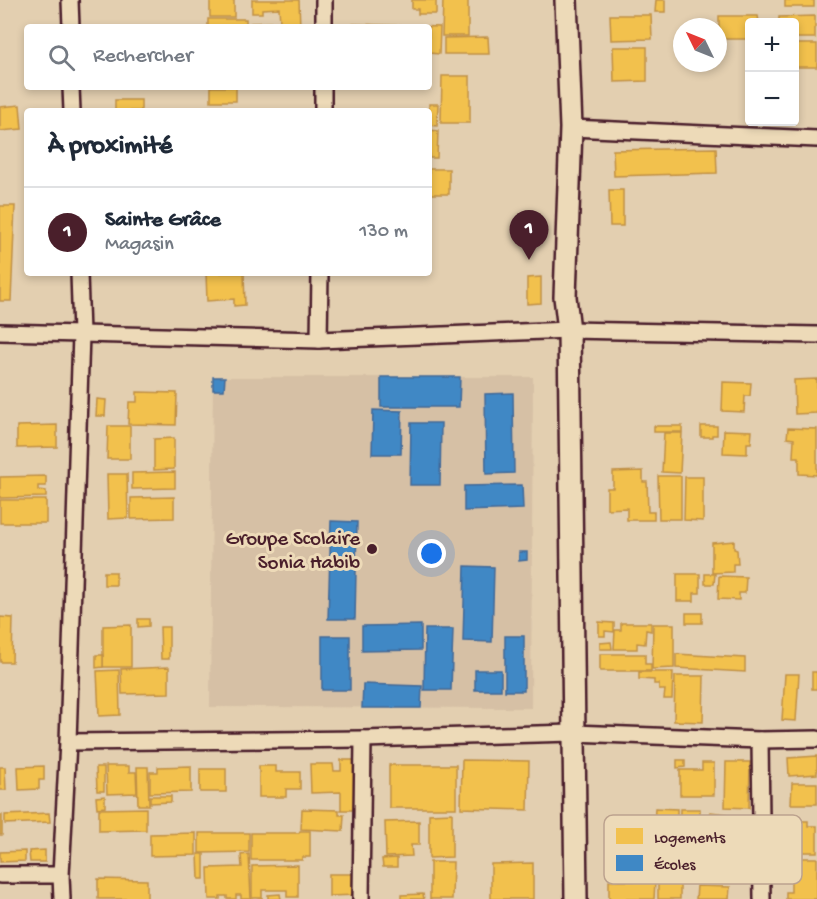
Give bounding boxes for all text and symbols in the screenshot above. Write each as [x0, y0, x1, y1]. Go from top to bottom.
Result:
north arrow [673, 18, 727, 72]
map controls [745, 18, 799, 126]
button: + [745, 18, 799, 72]
search box [24, 24, 432, 90]
icon: search [45, 41, 78, 74]
text: Rechercher [93, 44, 193, 70]
button: − [745, 72, 799, 126]
text: À proximité [48, 132, 172, 163]
text: Sainte Grâce [105, 208, 221, 234]
pin: 1 [510, 210, 548, 260]
text: 1 [63, 221, 72, 244]
text: 130 m [359, 221, 408, 244]
text: Magasin [105, 234, 174, 257]
place label: Groupe Scolaire Sonia Habib [226, 528, 361, 577]
your location [417, 539, 446, 568]
marker: Groupe Scolaire Sonia Habib [365, 542, 379, 556]
legend [604, 815, 802, 884]
text: Logements [654, 830, 726, 849]
text: Écoles [654, 857, 696, 876]

